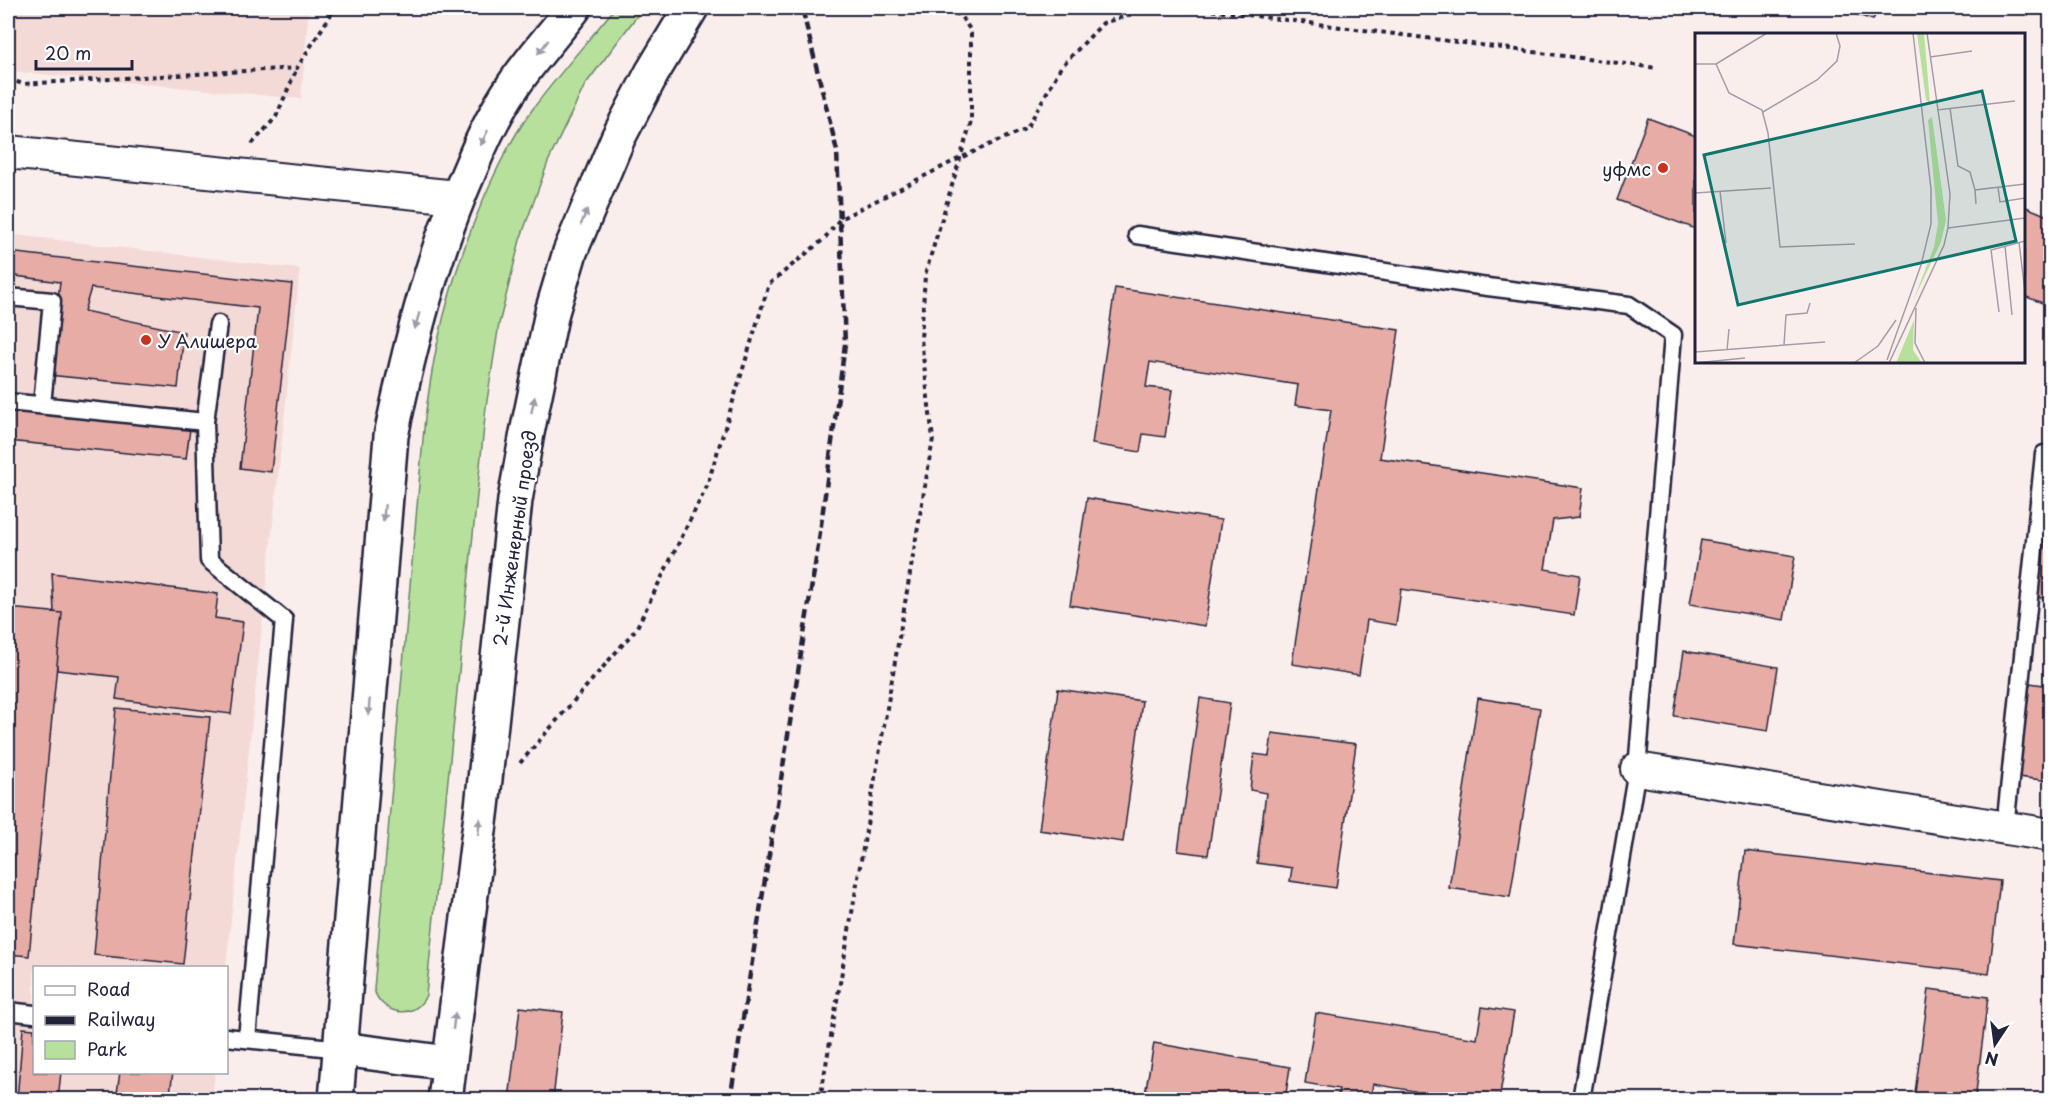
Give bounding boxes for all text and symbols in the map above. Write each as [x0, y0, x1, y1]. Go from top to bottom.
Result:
scale bar [36, 33, 132, 71]
inset map [1695, 33, 2025, 363]
text: 20 m [45, 39, 91, 66]
one-way arrow [537, 39, 549, 55]
one-way arrow [479, 130, 489, 147]
place label: уфмс [1602, 155, 1651, 182]
marker: уфмс [1656, 161, 1670, 175]
one-way arrow [580, 208, 589, 226]
one-way arrow [412, 312, 422, 330]
place label: У Алишера [158, 327, 258, 354]
marker: У Алишера [139, 333, 153, 347]
one-way arrow [529, 395, 538, 414]
street label: 2-й Инженерный проезд [485, 428, 543, 648]
one-way arrow [380, 504, 389, 523]
one-way arrow [364, 698, 374, 717]
one-way arrow [475, 818, 484, 837]
legend [33, 966, 228, 1074]
text: Road [87, 975, 131, 1002]
text: Railway [87, 1005, 155, 1032]
one-way arrow [450, 1011, 459, 1030]
north arrow [1965, 1014, 2025, 1074]
text: Park [87, 1035, 127, 1062]
text: N [1983, 1046, 2000, 1073]

